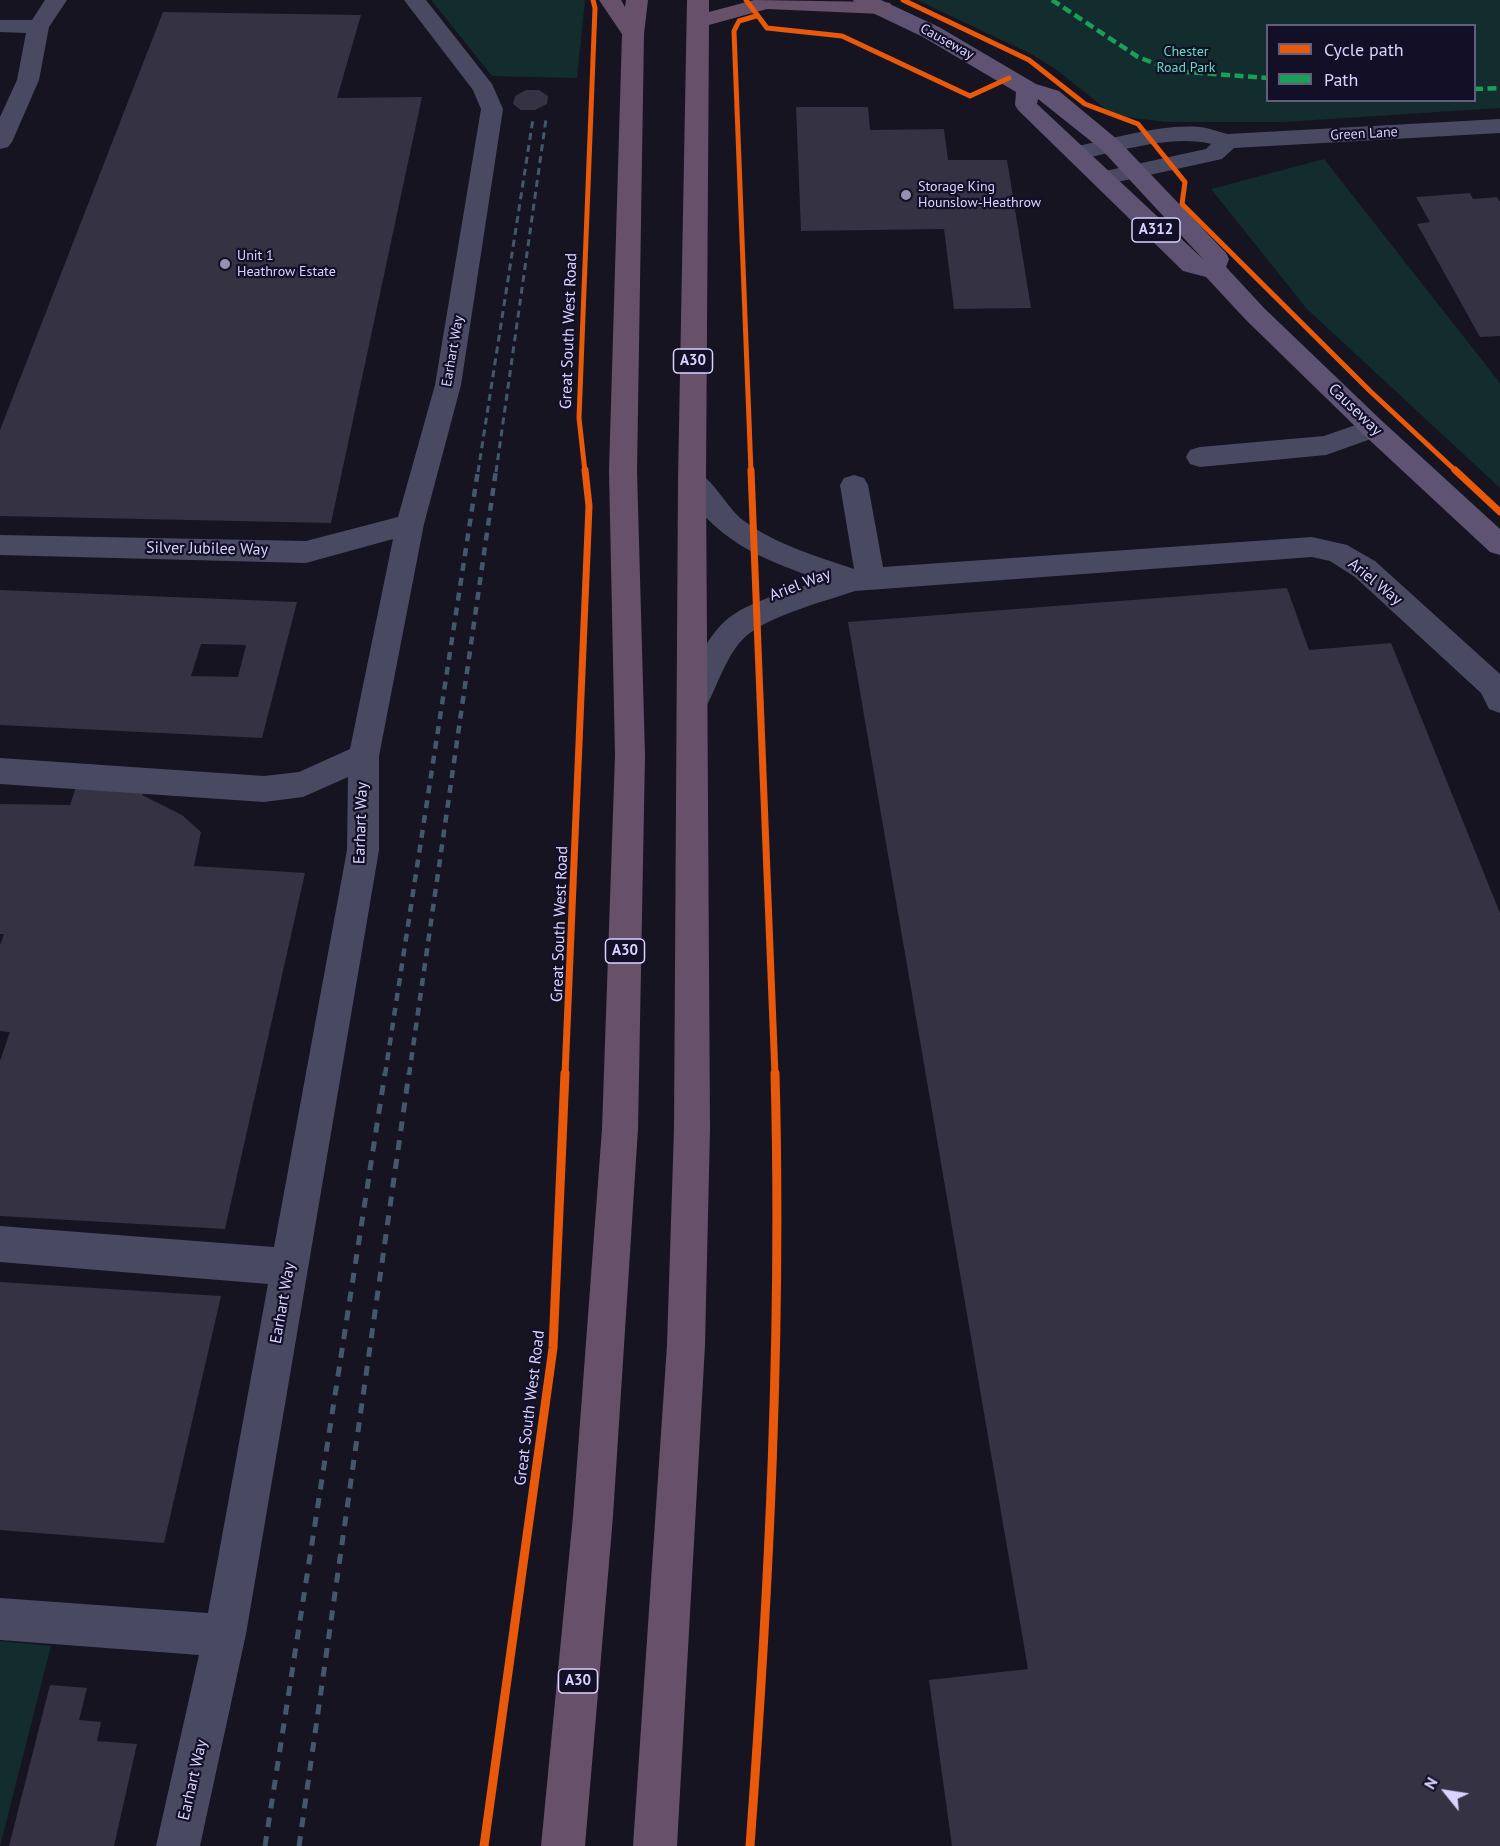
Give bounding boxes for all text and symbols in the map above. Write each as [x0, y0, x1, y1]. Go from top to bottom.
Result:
street label: Causeway [917, 20, 977, 64]
legend [1266, 24, 1476, 102]
text: Cycle path [1324, 38, 1404, 61]
park label: Chester Road Park [1156, 44, 1216, 76]
text: Path [1324, 68, 1358, 91]
street label: Green Lane [1330, 124, 1398, 144]
place label: Storage King Hounslow-Heathrow [918, 179, 1041, 212]
marker: Storage King Hounslow-Heathrow [899, 188, 913, 202]
road number: A312 [1132, 218, 1180, 242]
place label: Unit 1 Heathrow Estate [237, 248, 336, 280]
street label: Great South West Road [557, 253, 581, 409]
marker: Unit 1 Heathrow Estate [218, 257, 232, 271]
street label: Earhart Way [438, 314, 468, 388]
road number: A30 [674, 349, 712, 373]
street label: Causeway [1324, 380, 1386, 440]
street label: Silver Jubilee Way [146, 538, 268, 560]
street label: Ariel Way [1344, 554, 1406, 610]
street label: Ariel Way [767, 565, 833, 605]
street label: Earhart Way [350, 782, 372, 864]
street label: Great South West Road [548, 846, 572, 1002]
road number: A30 [606, 939, 644, 963]
street label: Earhart Way [266, 1261, 300, 1345]
street label: Great South West Road [511, 1329, 549, 1487]
road number: A30 [558, 1669, 598, 1693]
street label: Earhart Way [174, 1738, 212, 1822]
north arrow [1416, 1762, 1476, 1822]
text: N [1419, 1773, 1442, 1793]

